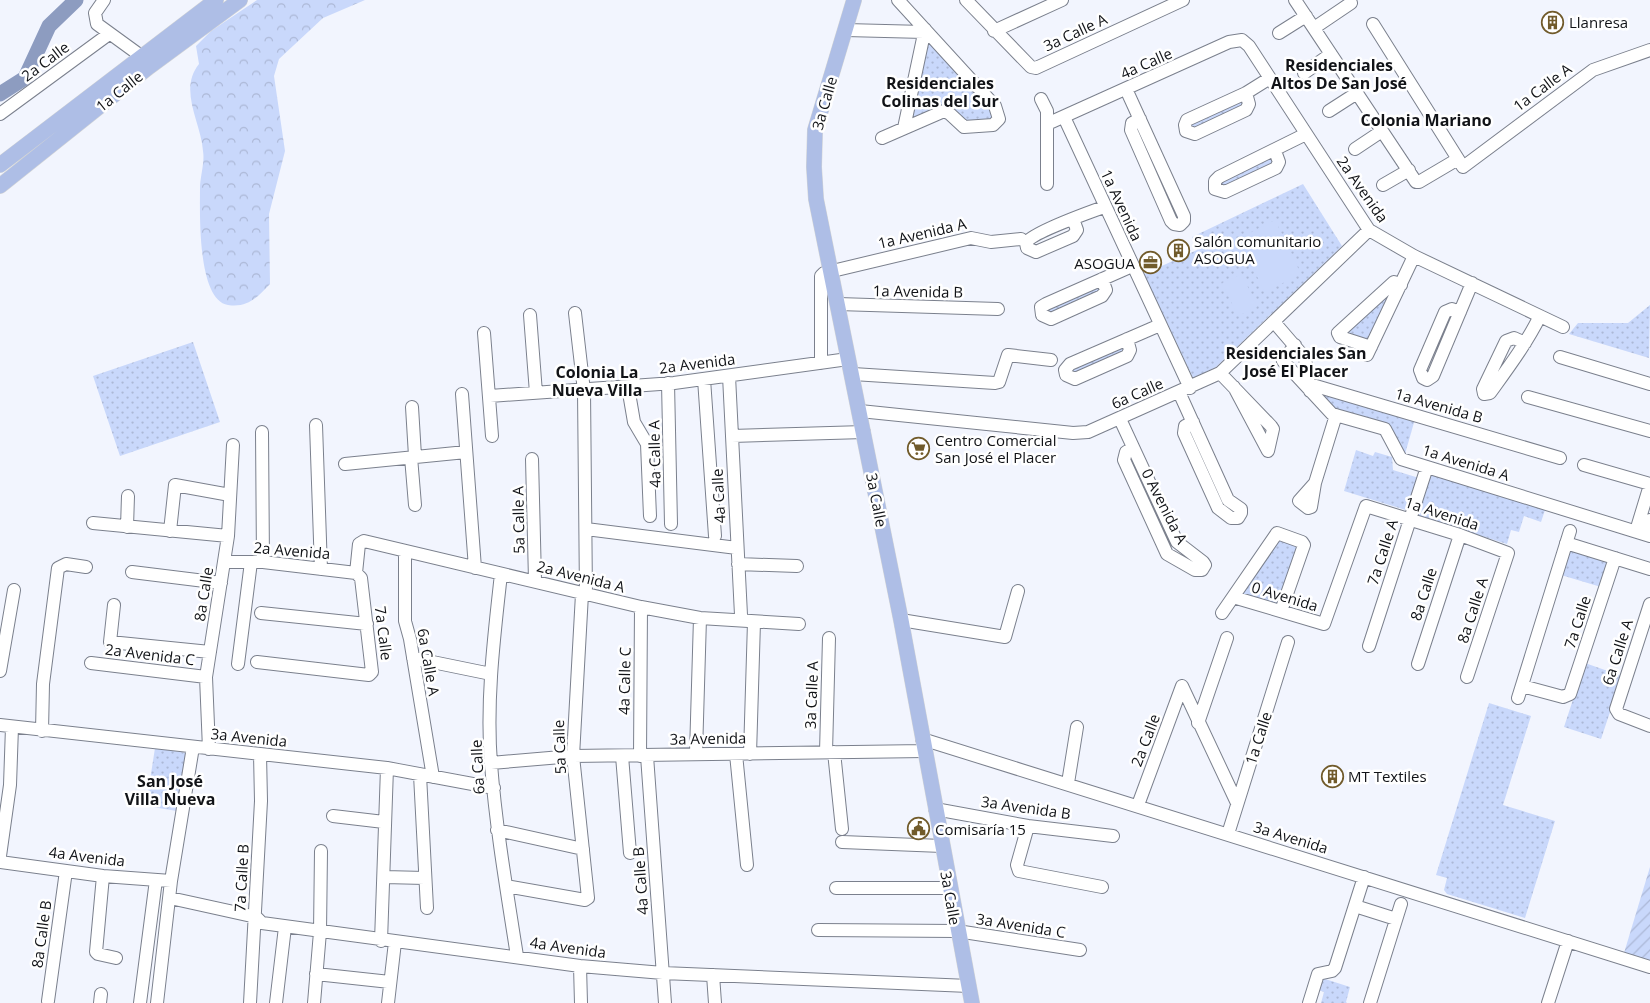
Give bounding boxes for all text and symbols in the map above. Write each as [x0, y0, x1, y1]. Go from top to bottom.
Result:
street label: 3a Calle A [1040, 8, 1110, 55]
building icon: Llanresa [1541, 10, 1565, 34]
place label: Llanresa [1569, 12, 1628, 32]
street label: 2a Calle [17, 37, 73, 85]
street label: 4a Calle [1117, 43, 1175, 83]
district label: Residenciales Altos De San José [1271, 54, 1407, 94]
street label: 1a Calle A [1509, 58, 1576, 115]
street label: 1a Calle [91, 66, 147, 116]
district label: Residenciales Colinas del Sur [881, 72, 999, 112]
street label: 3a Calle [807, 74, 841, 132]
district label: Colonia Mariano [1360, 109, 1492, 131]
street label: 2a Avenida [1333, 152, 1393, 226]
street label: 1a Avenida [1097, 166, 1147, 244]
street label: 1a Avenida A [876, 213, 969, 253]
place label: Salón comunitario ASOGUA [1194, 231, 1321, 268]
building icon: Salón comunitario ASOGUA [1166, 238, 1190, 262]
office icon: ASOGUA [1139, 251, 1163, 275]
place label: ASOGUA [1074, 253, 1136, 273]
street label: 1a Avenida B [873, 280, 963, 302]
district label: Residenciales San José El Placer [1225, 342, 1367, 382]
street label: 2a Avenida [658, 348, 736, 378]
district label: Colonia La Nueva Villa [552, 361, 642, 401]
street label: 6a Calle [1108, 373, 1166, 413]
street label: 1a Avenida B [1393, 383, 1485, 427]
street label: 4a Calle A [643, 419, 665, 488]
place label: Centro Comercial San José el Placer [935, 430, 1056, 467]
supermarket icon: Centro Comercial San José el Placer [907, 437, 931, 461]
street label: 1a Avenida A [1420, 439, 1512, 485]
street label: 0 Avenida A [1138, 465, 1193, 547]
street label: 4a Calle [707, 468, 729, 524]
street label: 3a Calle [862, 471, 892, 529]
street label: 5a Calle A [507, 485, 529, 554]
street label: 1a Avenida [1402, 492, 1482, 534]
street label: 7a Calle A [1362, 516, 1402, 587]
street label: 2a Avenida [253, 537, 331, 563]
street label: 2a Avenida A [535, 555, 628, 597]
street label: 8a Calle [189, 565, 217, 623]
street label: 8a Calle [1405, 565, 1441, 623]
street label: 8a Calle A [1452, 574, 1492, 645]
street label: 0 Avenida [1249, 576, 1321, 616]
street label: 7a Calle [1559, 593, 1595, 651]
street label: 7a Calle [371, 605, 397, 661]
street label: 6a Calle A [1597, 616, 1637, 687]
street label: 6a Calle A [413, 627, 445, 698]
street label: 2a Avenida C [104, 639, 196, 669]
street label: 4a Calle C [613, 647, 635, 715]
street label: 3a Calle A [800, 660, 822, 729]
street label: 1a Calle [1240, 709, 1276, 767]
street label: 2a Calle [1126, 711, 1164, 769]
street label: 5a Calle [548, 719, 570, 775]
street label: 3a Avenida [210, 723, 288, 751]
street label: 3a Avenida [669, 727, 747, 749]
street label: 6a Calle [466, 739, 488, 795]
building icon: MT Textiles [1320, 764, 1344, 788]
place label: MT Textiles [1348, 766, 1427, 786]
district label: San José Villa Nueva [125, 770, 215, 810]
street label: 3a Avenida B [980, 791, 1072, 823]
street label: 3a Avenida [1251, 816, 1331, 858]
public building icon: Comisaría 15 [907, 817, 931, 841]
place label: Comisaría 15 [935, 819, 1026, 839]
street label: 4a Avenida [48, 841, 126, 871]
street label: 7a Calle B [229, 843, 253, 913]
street label: 4a Calle B [628, 846, 652, 916]
street label: 3a Calle [936, 869, 966, 927]
street label: 8a Calle B [26, 899, 56, 969]
street label: 3a Avenida C [975, 908, 1067, 942]
street label: 4a Avenida [529, 932, 607, 962]

